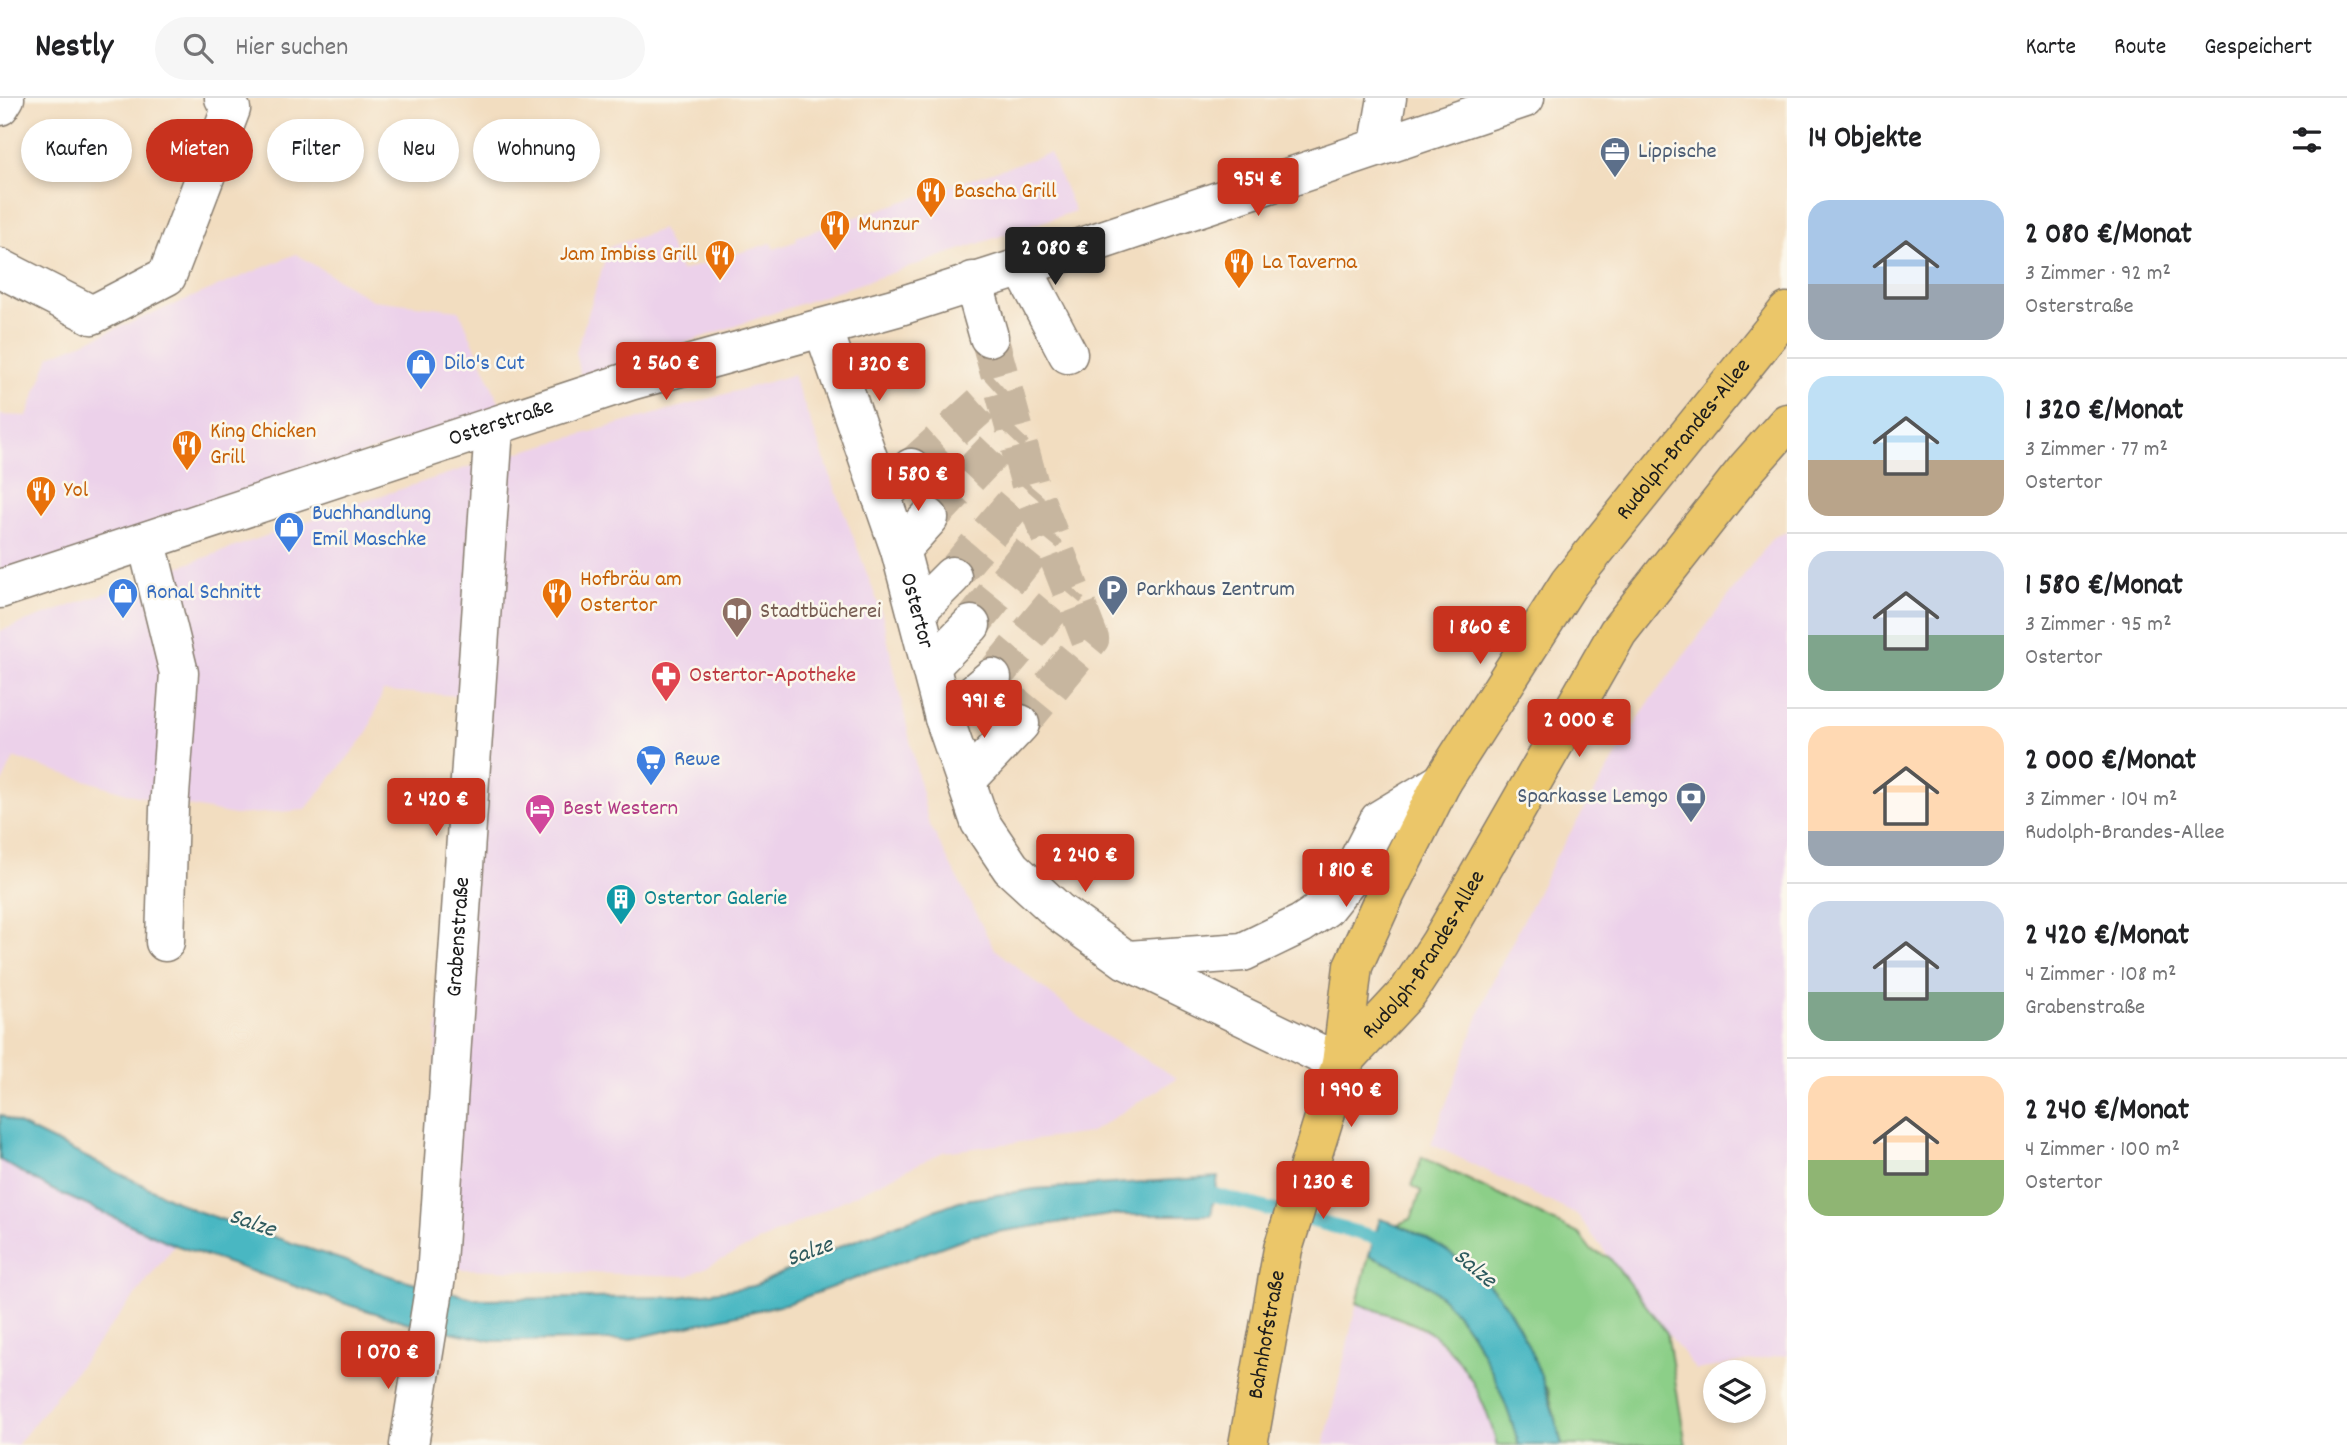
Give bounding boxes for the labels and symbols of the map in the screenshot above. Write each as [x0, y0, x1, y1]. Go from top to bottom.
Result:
office icon: Lippische [1598, 135, 1632, 179]
place label: Lippische [1638, 136, 1717, 169]
pin: 954 € [1209, 158, 1307, 218]
restaurant icon: Bascha Grill [914, 175, 948, 219]
place label: Bascha Grill [954, 176, 1057, 209]
restaurant icon: Munzur [818, 208, 852, 252]
place label: Munzur [858, 209, 920, 242]
pin: 2 080 € [990, 228, 1120, 287]
restaurant icon: Jam Imbiss Grill [703, 238, 737, 282]
place label: Jam Imbiss Grill [560, 239, 698, 272]
restaurant icon: La Taverna [1222, 246, 1256, 290]
place label: La Taverna [1262, 247, 1358, 280]
pin: 2 560 € [601, 342, 731, 402]
pin: 1 320 € [814, 344, 944, 403]
shop icon: Dilo's Cut [404, 347, 438, 391]
place label: Dilo's Cut [444, 348, 525, 381]
street label: Rudolph-Brandes-Allee [1609, 352, 1760, 528]
street label: Osterstraße [445, 391, 558, 456]
place label: King Chicken Grill [210, 416, 316, 475]
restaurant icon: King Chicken Grill [170, 428, 204, 472]
pin: 1 580 € [853, 454, 983, 513]
restaurant icon: Yol [24, 474, 58, 518]
place label: Yol [64, 475, 89, 508]
place label: Buchhandlung Emil Maschke [312, 498, 431, 557]
shop icon: Buchhandlung Emil Maschke [272, 510, 306, 554]
place label: Hofbräu am Ostertor [580, 564, 682, 623]
street label: Ostertor [890, 569, 942, 653]
parking icon: Parkhaus Zentrum [1096, 573, 1130, 617]
place label: Parkhaus Zentrum [1136, 574, 1295, 607]
shop icon: Ronal Schnitt [106, 576, 140, 620]
restaurant icon: Hofbräu am Ostertor [540, 576, 574, 620]
place label: Ronal Schnitt [146, 577, 261, 610]
library icon: Stadtbücherei [720, 595, 754, 639]
place label: Stadtbücherei [760, 596, 881, 629]
pin: 1 860 € [1415, 606, 1545, 666]
pharmacy icon: Ostertor-Apotheke [649, 659, 683, 703]
place label: Ostertor-Apotheke [689, 660, 856, 693]
pin: 991 € [935, 680, 1033, 740]
pin: 2 000 € [1514, 700, 1644, 759]
supermarket icon: Rewe [634, 743, 668, 787]
place label: Rewe [674, 744, 720, 777]
pin: 2 420 € [371, 778, 501, 838]
bank icon: Sparkasse Lemgo [1674, 780, 1708, 824]
place label: Sparkasse Lemgo [1517, 781, 1668, 814]
hotel icon: Best Western [523, 792, 557, 836]
place label: Best Western [563, 793, 678, 826]
pin: 2 240 € [1020, 834, 1150, 894]
pin: 1 810 € [1281, 850, 1411, 909]
street label: Rudolph-Brandes-Allee [1355, 864, 1495, 1047]
street label: Grabenstraße [439, 876, 480, 998]
building icon: Ostertor Galerie [604, 882, 638, 926]
place label: Ostertor Galerie [644, 883, 787, 916]
pin: 1 990 € [1286, 1070, 1416, 1129]
pin: 1 230 € [1258, 1162, 1388, 1221]
water label: Salze [224, 1200, 281, 1248]
water label: Salze [782, 1228, 839, 1277]
water label: Salze [1445, 1241, 1504, 1298]
street label: Bahnhofstraße [1240, 1268, 1295, 1402]
pin: 1 070 € [323, 1332, 453, 1391]

